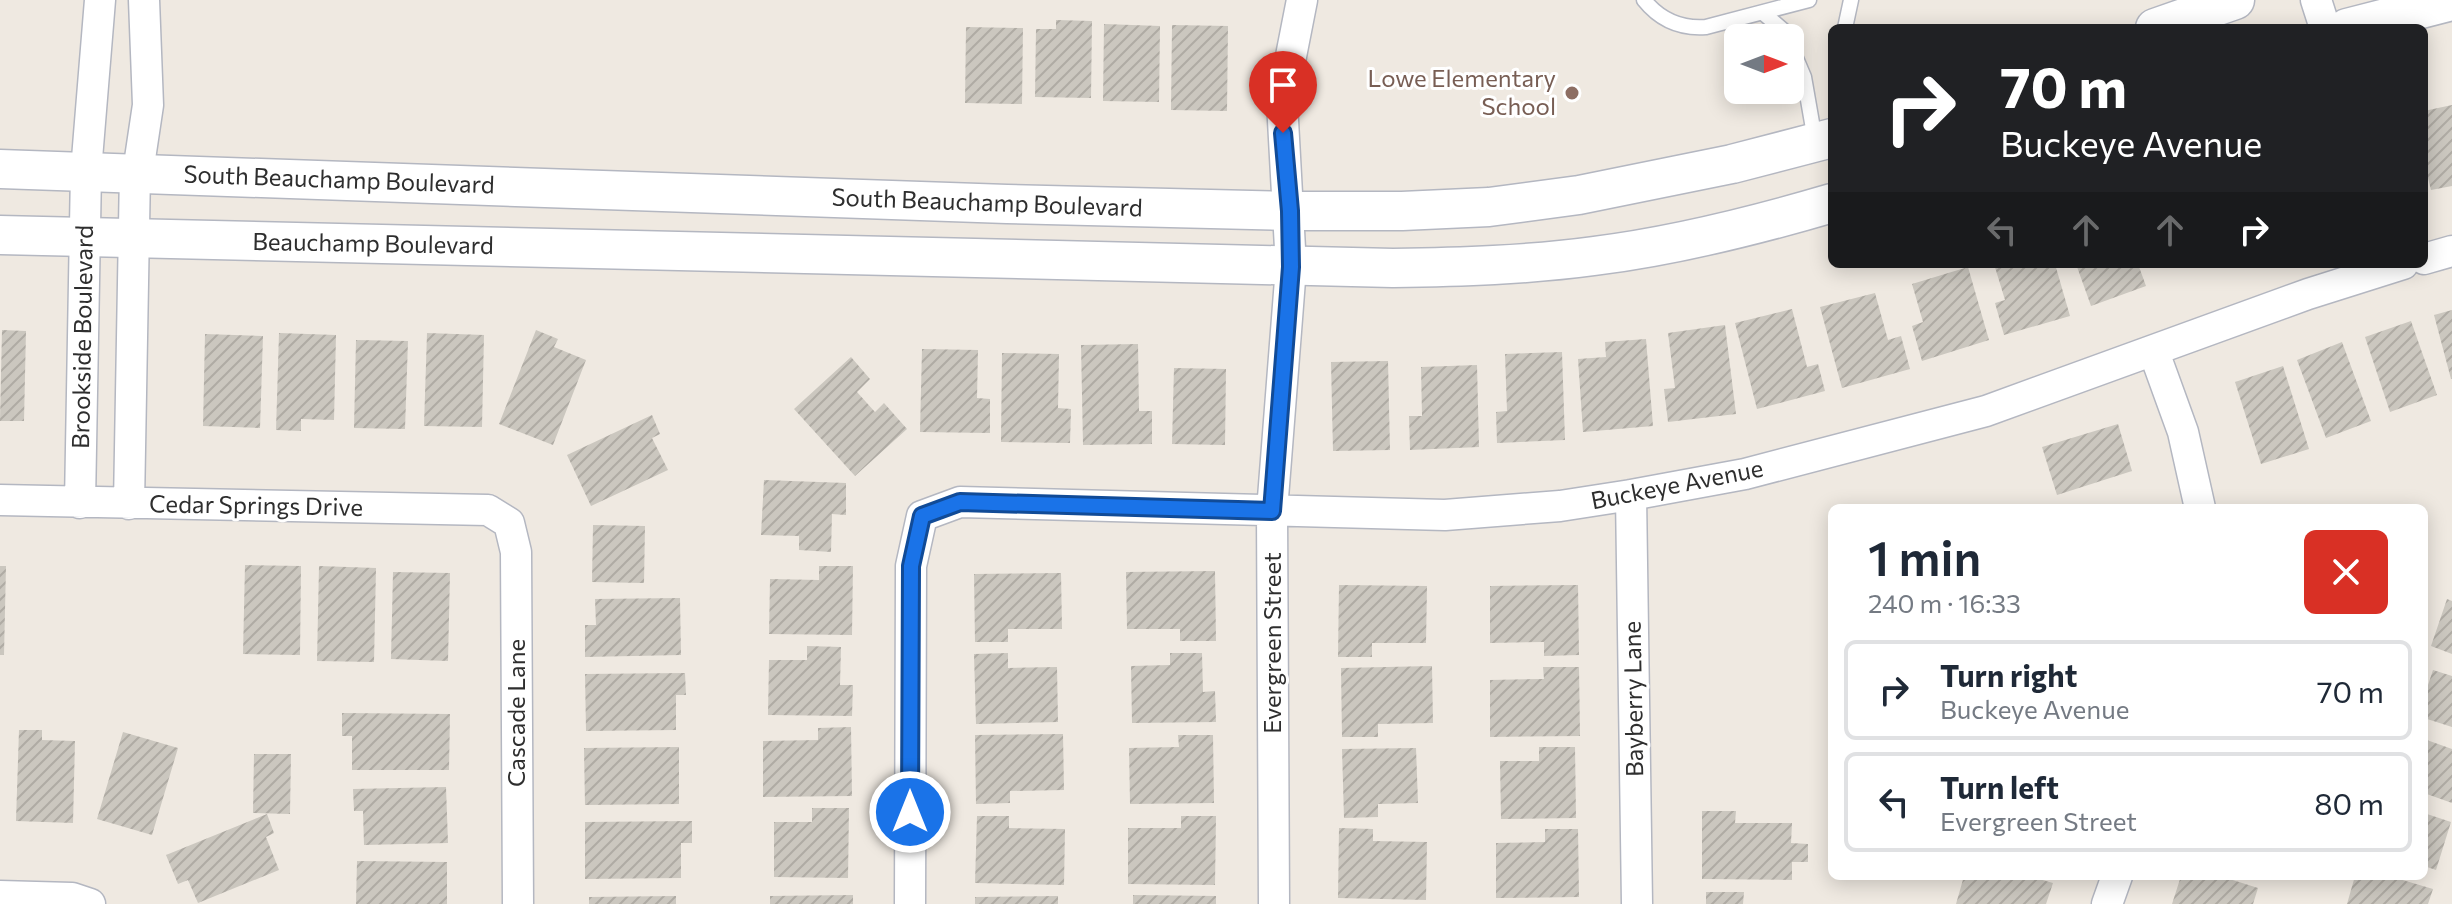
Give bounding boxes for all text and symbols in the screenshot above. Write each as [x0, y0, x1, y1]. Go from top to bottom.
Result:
north arrow [1724, 24, 1804, 104]
map controls [1724, 24, 1804, 104]
pin [1249, 51, 1317, 133]
text: 70 m [2000, 51, 2127, 120]
icon: right [1868, 56, 1972, 160]
icon: arrive [1261, 63, 1305, 107]
place label: Lowe Elementary School [1368, 63, 1556, 120]
marker: Lowe Elementary School [1563, 84, 1581, 102]
text: Buckeye Avenue [2000, 120, 2262, 164]
street label: South Beauchamp Boulevard [183, 159, 495, 198]
street label: South Beauchamp Boulevard [831, 182, 1143, 221]
icon: left [1980, 208, 2024, 252]
icon: ahead [2064, 208, 2108, 252]
icon: ahead [2148, 208, 2192, 252]
icon: right [2232, 208, 2276, 252]
street label: Brookside Boulevard [65, 225, 98, 449]
street label: Beauchamp Boulevard [252, 226, 494, 259]
street label: Buckeye Avenue [1588, 453, 1765, 514]
street label: Cedar Springs Drive [149, 488, 363, 521]
text: 1 min [1868, 527, 1981, 586]
button: close [2304, 530, 2388, 614]
street label: Evergreen Street [1257, 552, 1286, 734]
text: 240 m · 16:33 [1868, 587, 2021, 618]
street label: Bayberry Lane [1617, 621, 1648, 777]
street label: Cascade Lane [501, 639, 530, 787]
text: Turn right [1940, 656, 2077, 693]
icon: right [1872, 668, 1916, 712]
text: 70 m [2317, 672, 2384, 709]
text: Buckeye Avenue [1940, 693, 2129, 724]
text: Turn left [1940, 768, 2059, 805]
position arrow [868, 770, 952, 854]
icon: left [1872, 780, 1916, 824]
text: 80 m [2314, 784, 2384, 821]
text: Evergreen Street [1940, 805, 2137, 836]

